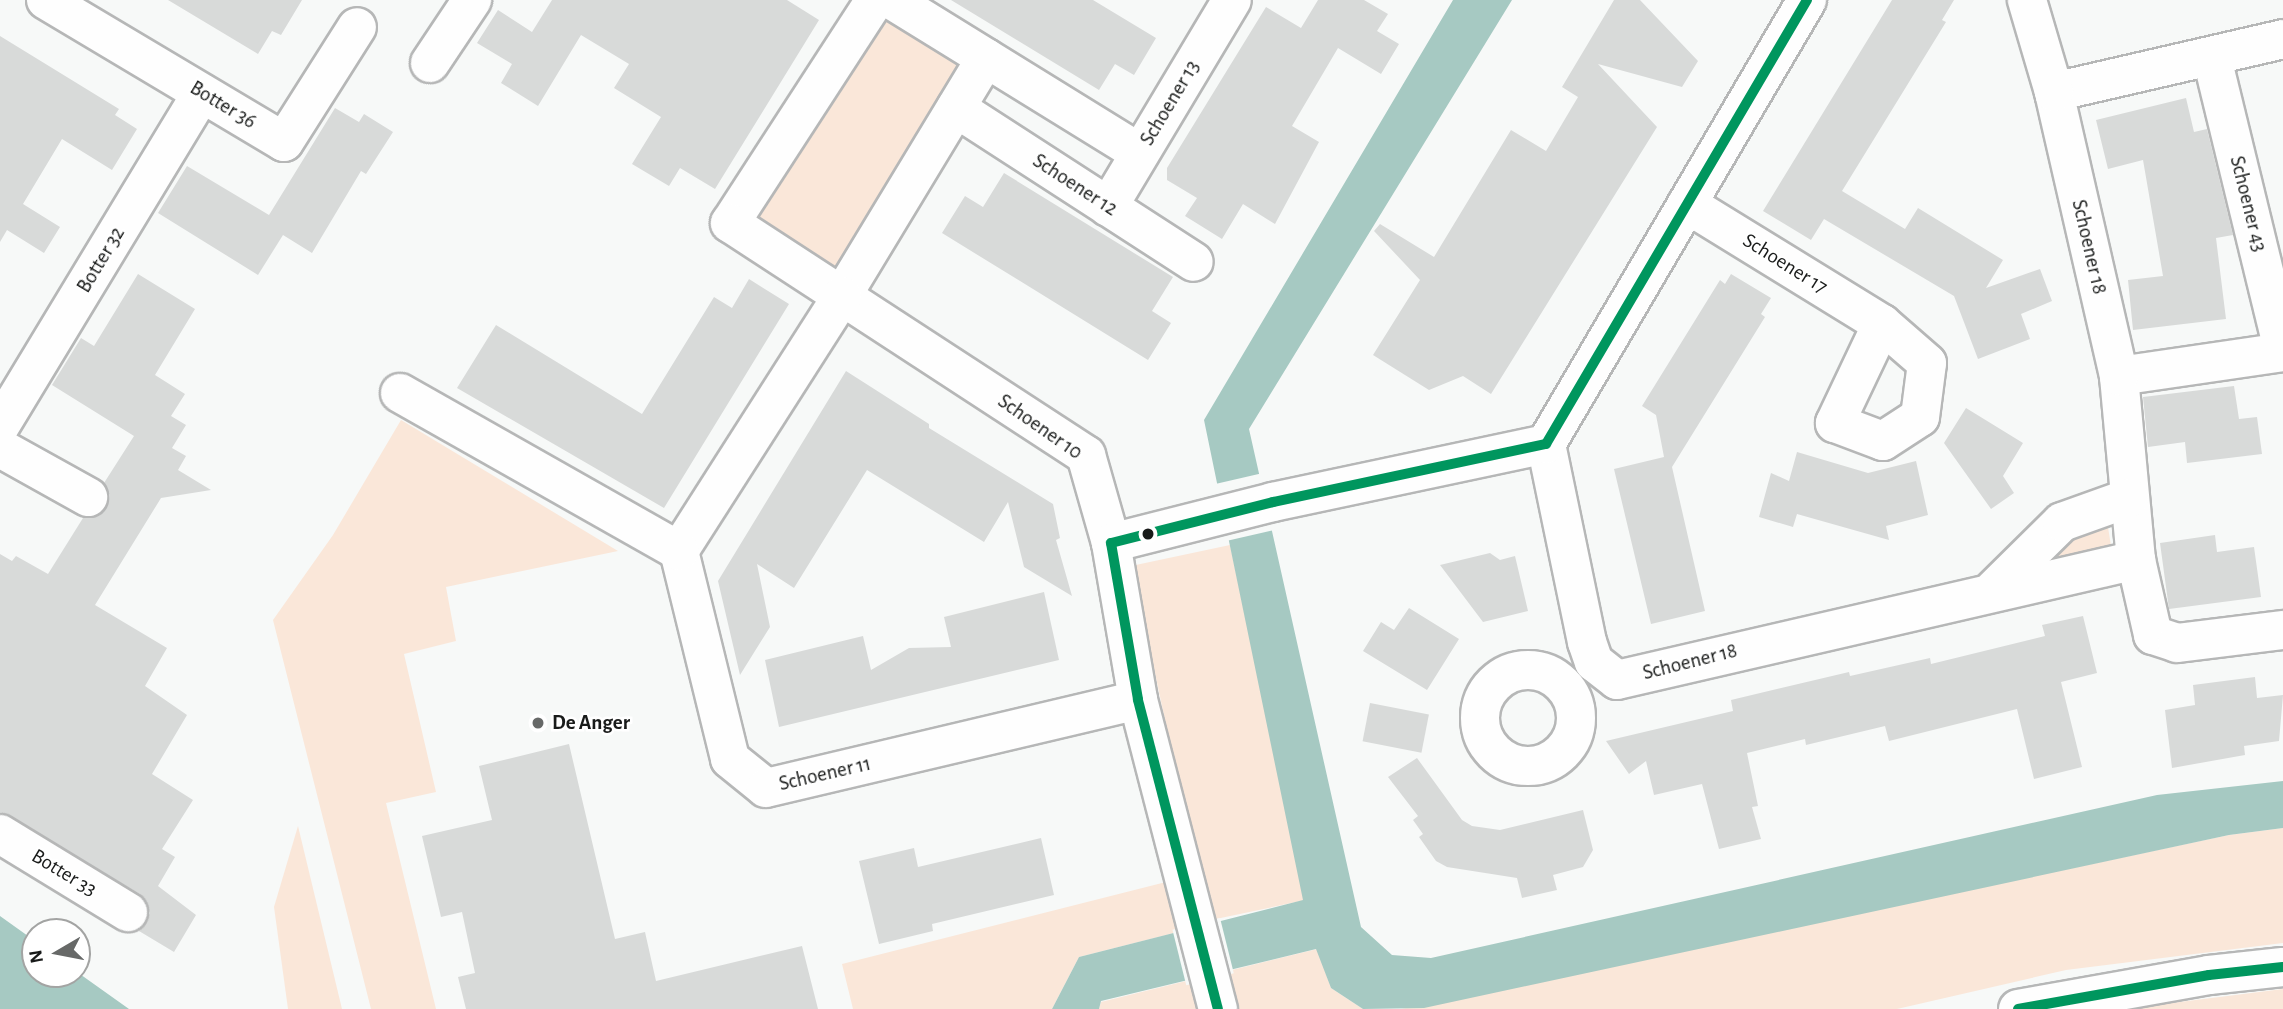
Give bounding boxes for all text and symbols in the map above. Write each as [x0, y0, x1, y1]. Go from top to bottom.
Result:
street label: Schoener 13 [1135, 56, 1205, 150]
street label: Botter 36 [185, 75, 261, 135]
street label: Schoener 12 [1028, 148, 1122, 222]
street label: Schoener 43 [2224, 153, 2272, 255]
street label: Schoener 18 [2066, 197, 2112, 297]
street label: Botter 32 [71, 222, 131, 298]
street label: Schoener 17 [1738, 228, 1832, 300]
street label: Schoener 10 [993, 389, 1087, 465]
unlabelled marker [1141, 527, 1155, 541]
street label: Schoener 18 [1640, 638, 1740, 686]
place label: De Anger [552, 710, 630, 736]
marker: De Anger [530, 715, 546, 731]
street label: Schoener 11 [777, 751, 873, 797]
street label: Botter 33 [27, 844, 101, 902]
north arrow [21, 918, 91, 988]
text: N [26, 948, 47, 965]

